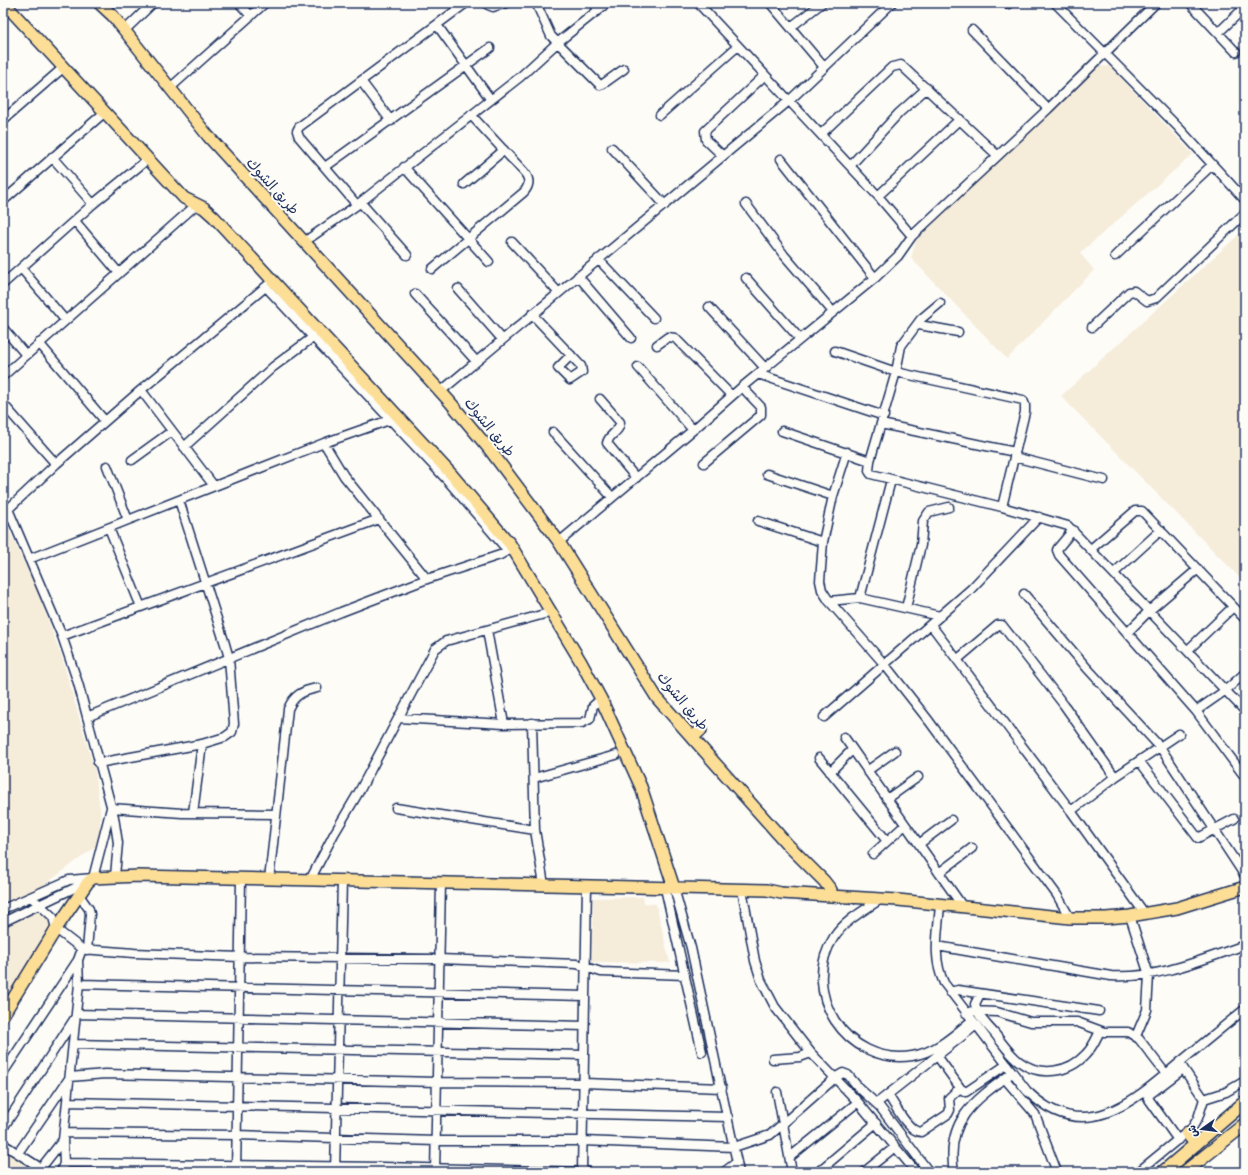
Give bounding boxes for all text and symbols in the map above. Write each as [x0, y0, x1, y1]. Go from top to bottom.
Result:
street label: طريق الشوك [243, 154, 303, 218]
street label: طريق الشوك [461, 394, 518, 460]
street label: طريق الشوك [653, 669, 712, 734]
north arrow [1182, 1109, 1222, 1149]
text: ش [1185, 1124, 1201, 1139]

